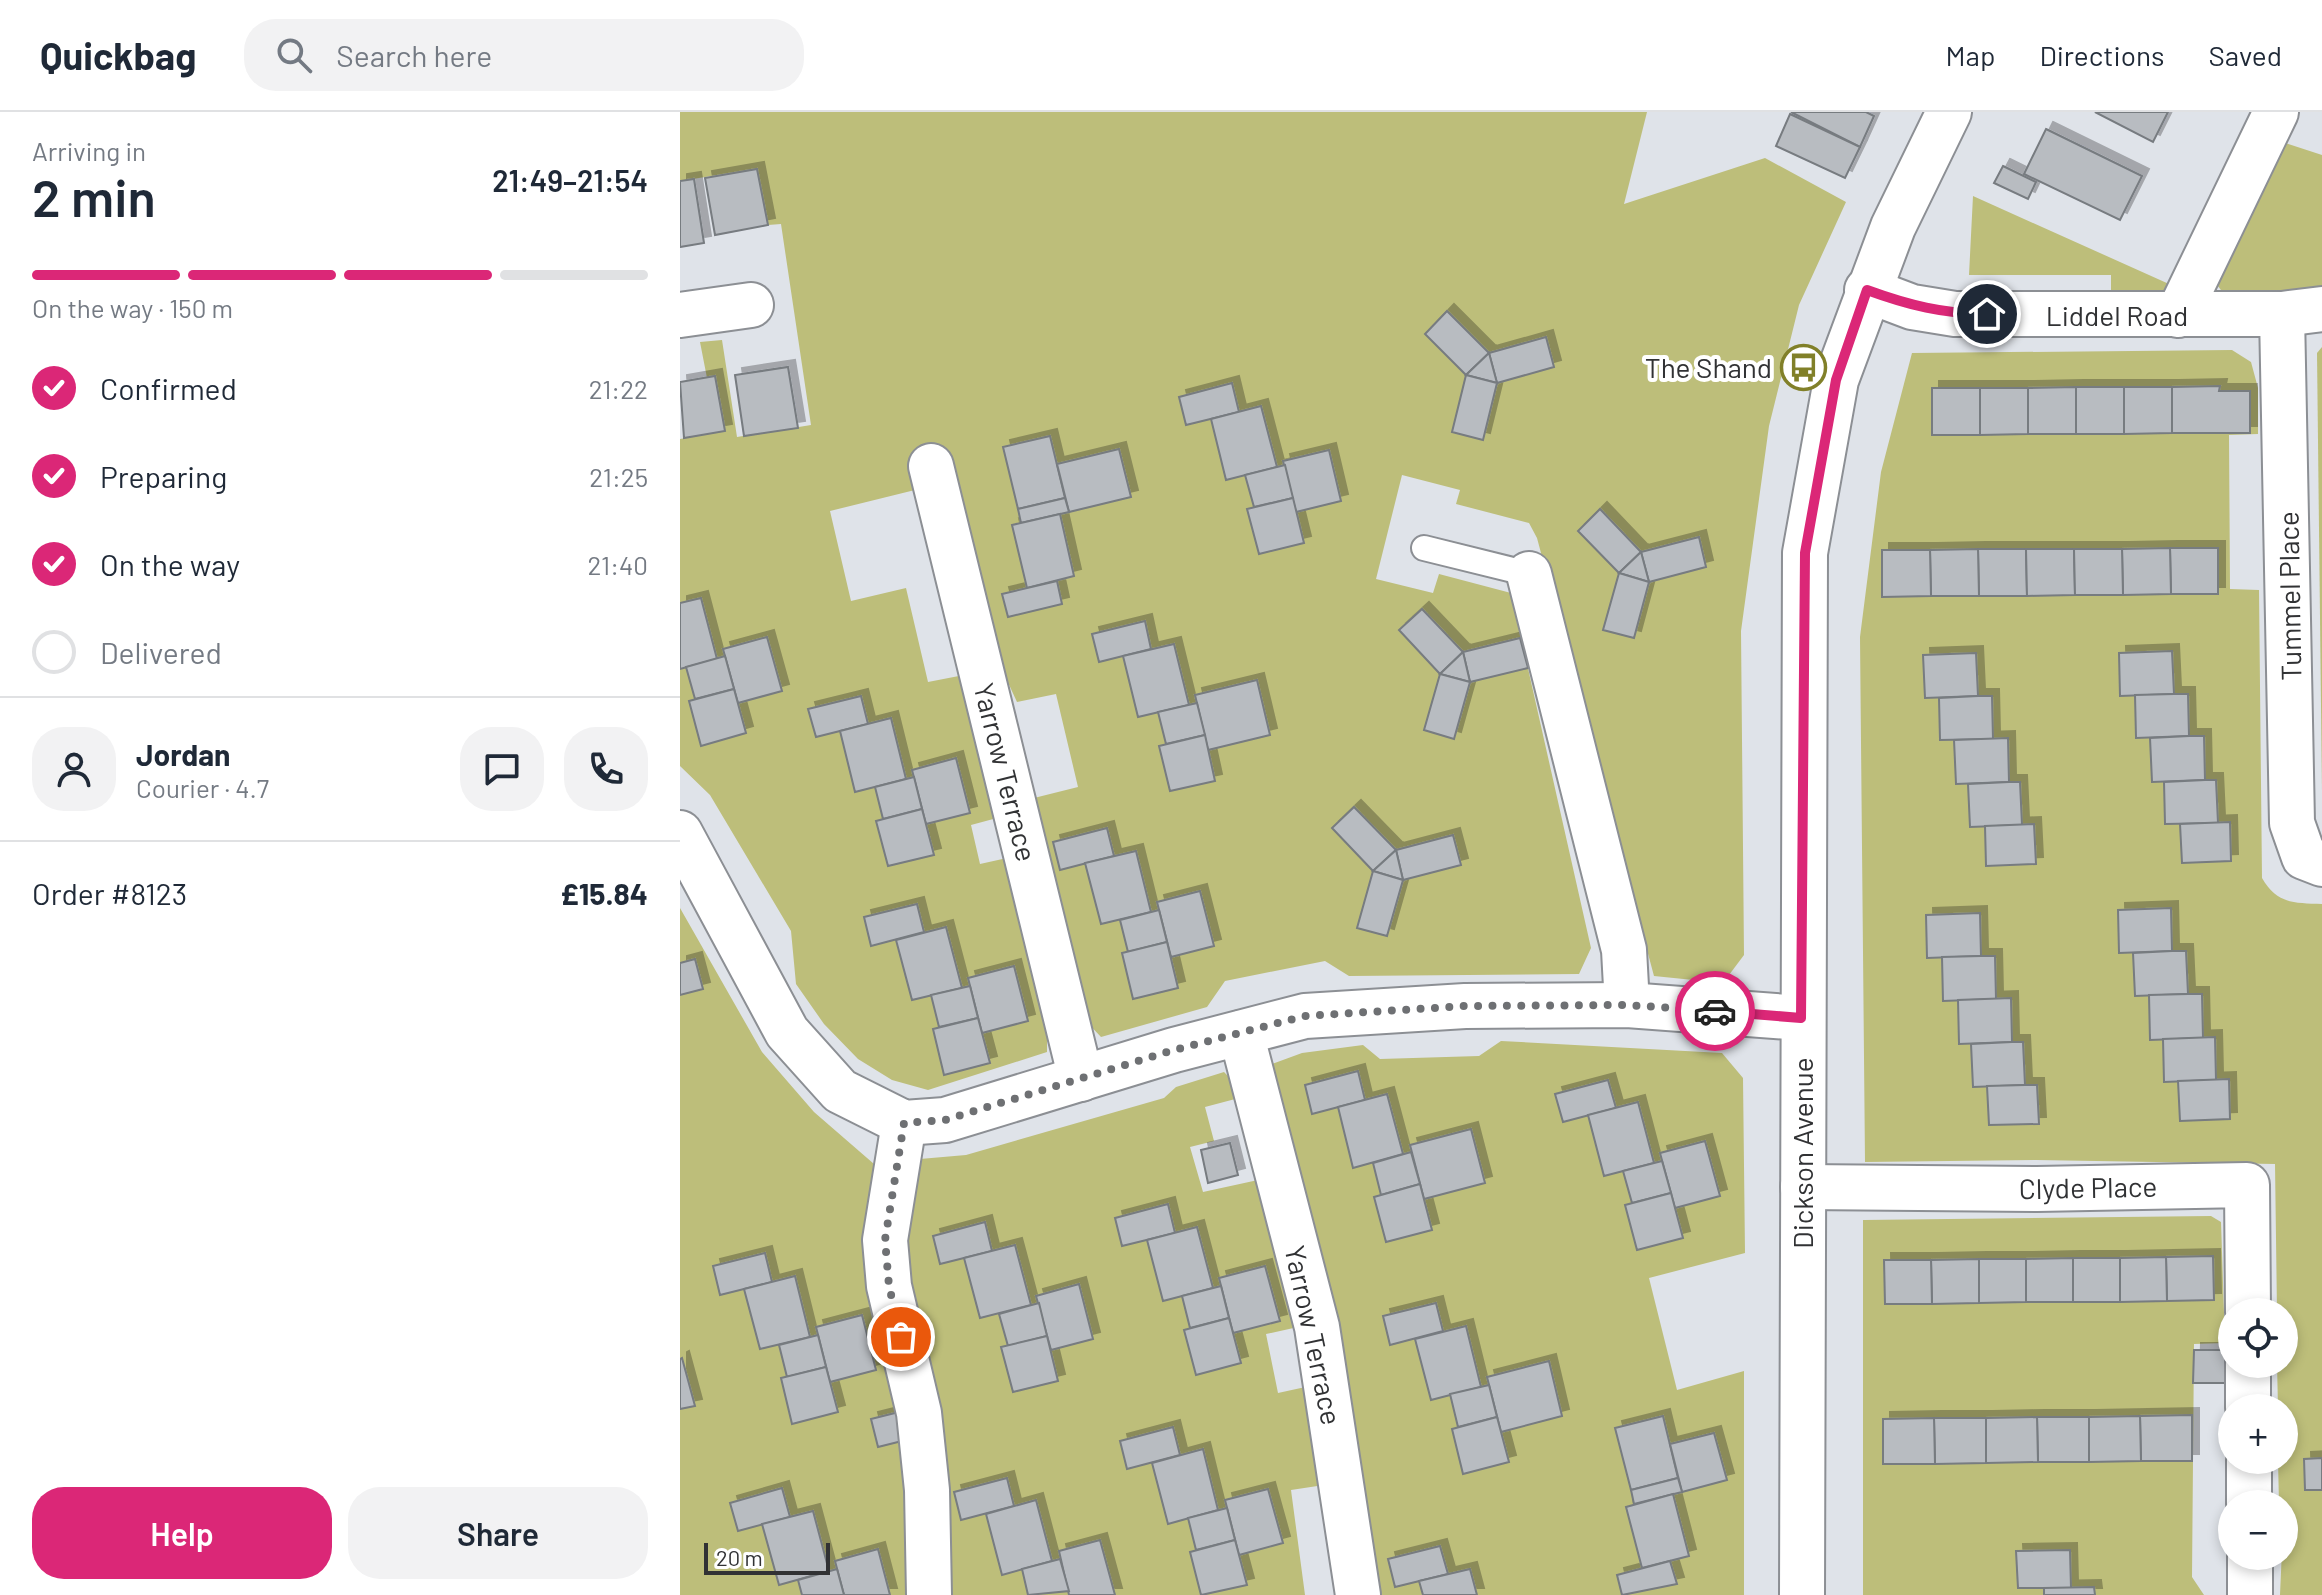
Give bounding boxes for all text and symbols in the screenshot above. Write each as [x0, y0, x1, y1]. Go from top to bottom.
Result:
search box [244, 19, 804, 91]
text: Quickbag [40, 32, 196, 78]
icon: search [272, 33, 316, 77]
text: Search here [336, 37, 492, 73]
text: Map [1946, 38, 1995, 72]
text: Directions [2039, 38, 2165, 72]
text: Saved [2209, 38, 2282, 72]
text: Arriving in [32, 135, 146, 166]
text: 21:49–21:54 [492, 162, 648, 198]
text: 2 min [32, 165, 156, 227]
pin [1953, 280, 2021, 348]
text: On the way · 150 m [32, 292, 233, 323]
icon: home [1965, 292, 2009, 336]
street label: Liddel Road [2046, 298, 2188, 332]
bus stop icon: The Shand [1779, 343, 1827, 391]
place label: The Shand [1645, 350, 1772, 384]
icon: check [32, 366, 76, 410]
text: Confirmed [100, 370, 237, 406]
text: 21:22 [589, 373, 648, 404]
icon: check [32, 454, 76, 498]
text: Preparing [100, 458, 227, 494]
text: 21:25 [589, 461, 648, 492]
street label: Tummel Place [2271, 511, 2307, 681]
icon: check [32, 542, 76, 586]
text: On the way [100, 546, 240, 582]
text: 21:40 [587, 549, 648, 580]
text: Delivered [100, 634, 222, 670]
street label: Yarrow Terrace [967, 679, 1045, 865]
button: person [32, 727, 116, 811]
button: chat [460, 727, 544, 811]
button: phone [564, 727, 648, 811]
text: Jordan [136, 736, 231, 772]
text: Courier · 4.7 [136, 772, 269, 803]
text: Order #8123 [32, 875, 187, 911]
text: £15.84 [560, 875, 648, 911]
courier [1675, 971, 1755, 1051]
icon: car [1693, 989, 1737, 1033]
street label: Dickson Avenue [1785, 1057, 1819, 1249]
street label: Clyde Place [2019, 1169, 2157, 1205]
street label: Yarrow Terrace [1278, 1242, 1350, 1428]
map controls [2218, 1298, 2298, 1570]
button: locate [2218, 1298, 2298, 1378]
pin [867, 1303, 935, 1371]
icon: bag [879, 1315, 923, 1359]
button: + [2218, 1394, 2298, 1474]
button: Help [32, 1487, 332, 1579]
button: Share [348, 1487, 648, 1579]
button: − [2218, 1490, 2298, 1570]
scale bar [704, 1539, 830, 1575]
text: 20 m [716, 1544, 763, 1570]

